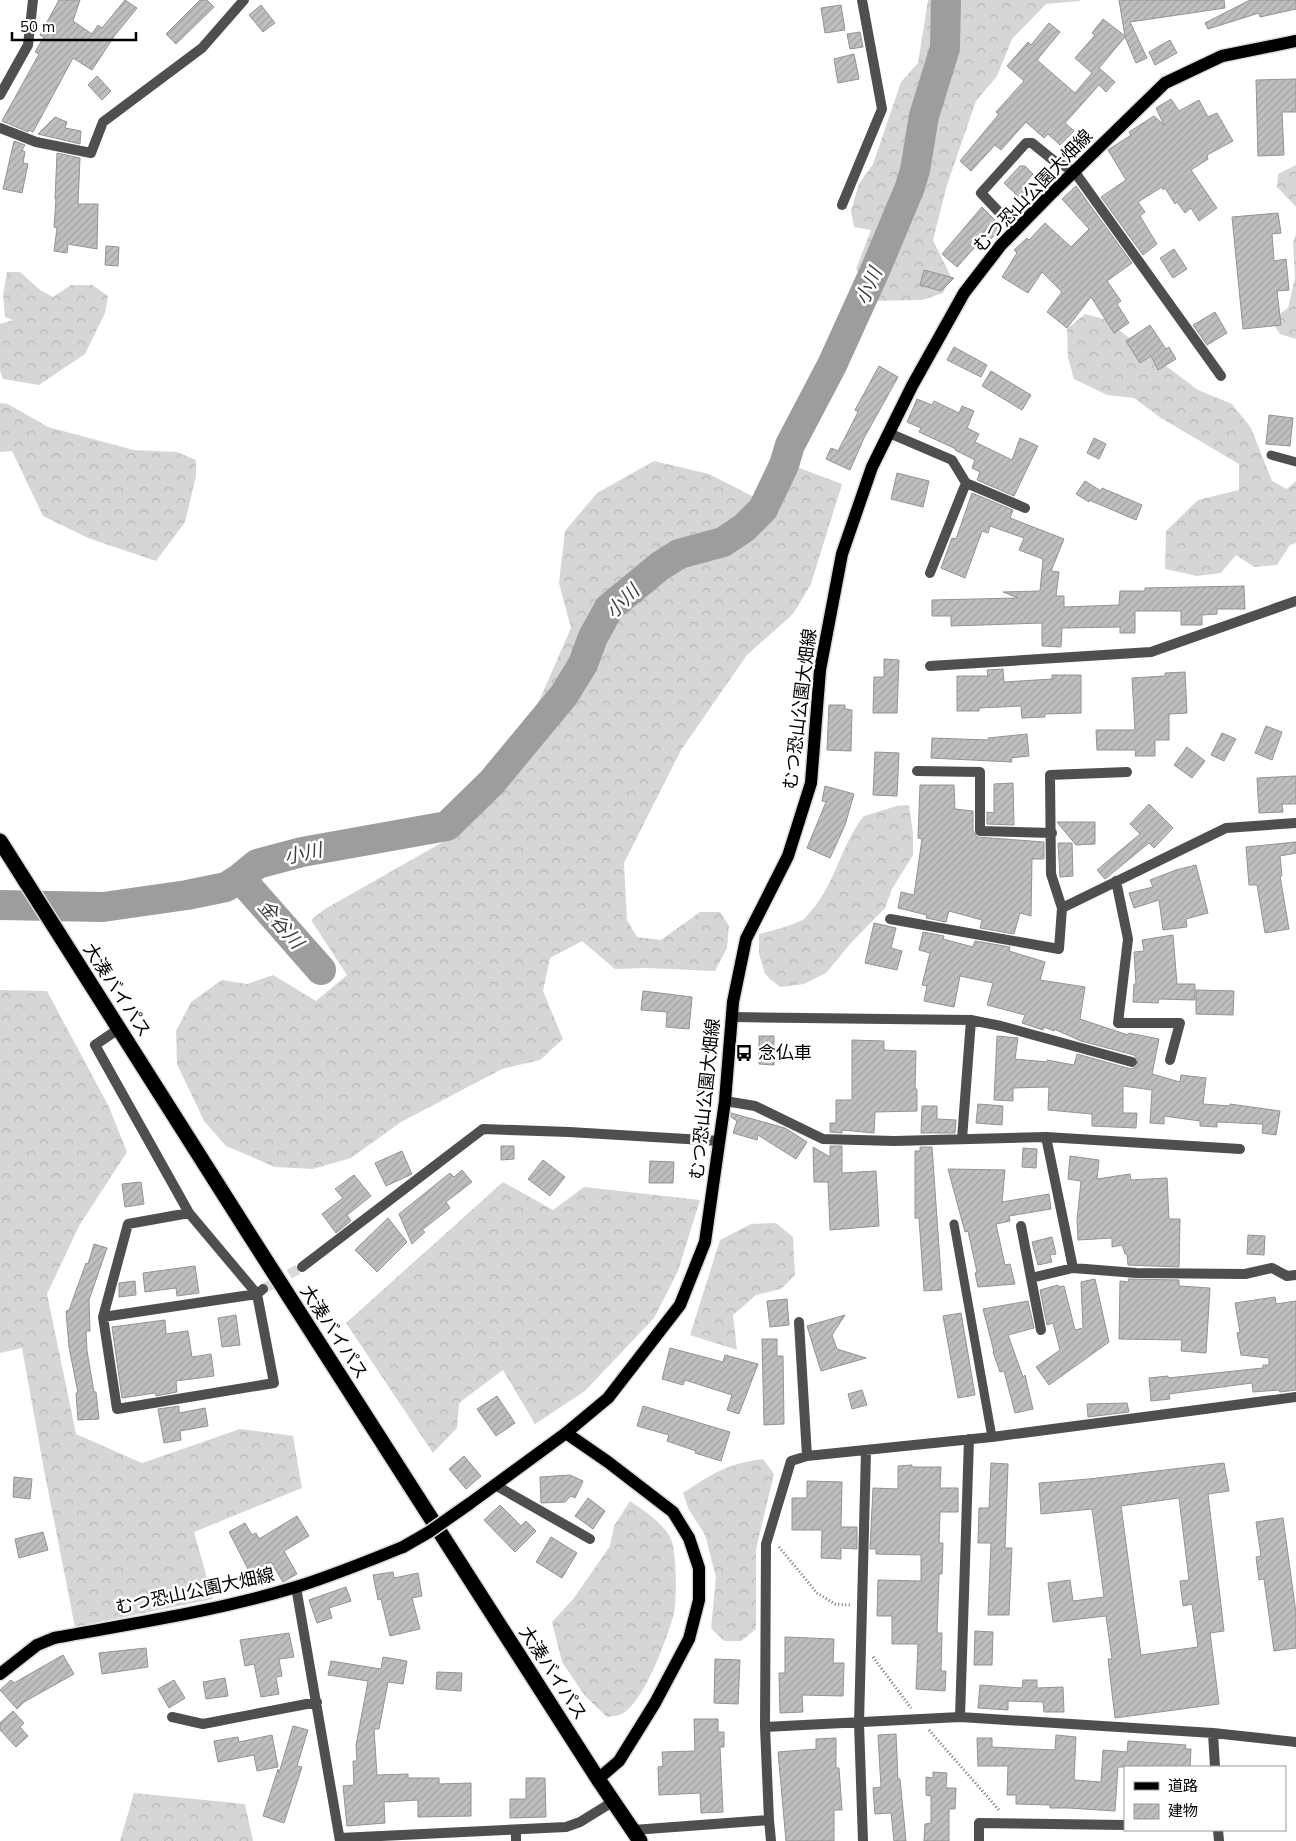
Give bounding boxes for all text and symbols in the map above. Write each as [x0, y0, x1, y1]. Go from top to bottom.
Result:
scale bar [12, 10, 136, 42]
text: 50 m [20, 17, 55, 36]
street label: むつ恐山公園大畑線 [968, 124, 1097, 257]
water label: 小川 [849, 262, 888, 308]
water label: 小川 [600, 578, 645, 623]
street label: むつ恐山公園大畑線 [778, 627, 821, 791]
water label: 小川 [282, 837, 326, 869]
water label: 金谷川 [253, 895, 310, 955]
street label: 大湊バイパス [78, 938, 156, 1041]
street label: むつ恐山公園大畑線 [685, 1017, 724, 1181]
place label: 念仏車 [758, 1041, 812, 1064]
bus stop icon: 念仏車 [734, 1043, 754, 1063]
street label: 大湊バイパス [295, 1280, 373, 1383]
street label: むつ恐山公園大畑線 [113, 1562, 277, 1619]
street label: 大湊バイパス [514, 1621, 592, 1724]
legend [1124, 1766, 1286, 1831]
text: 道路 [1168, 1776, 1198, 1795]
text: 建物 [1168, 1801, 1198, 1820]

